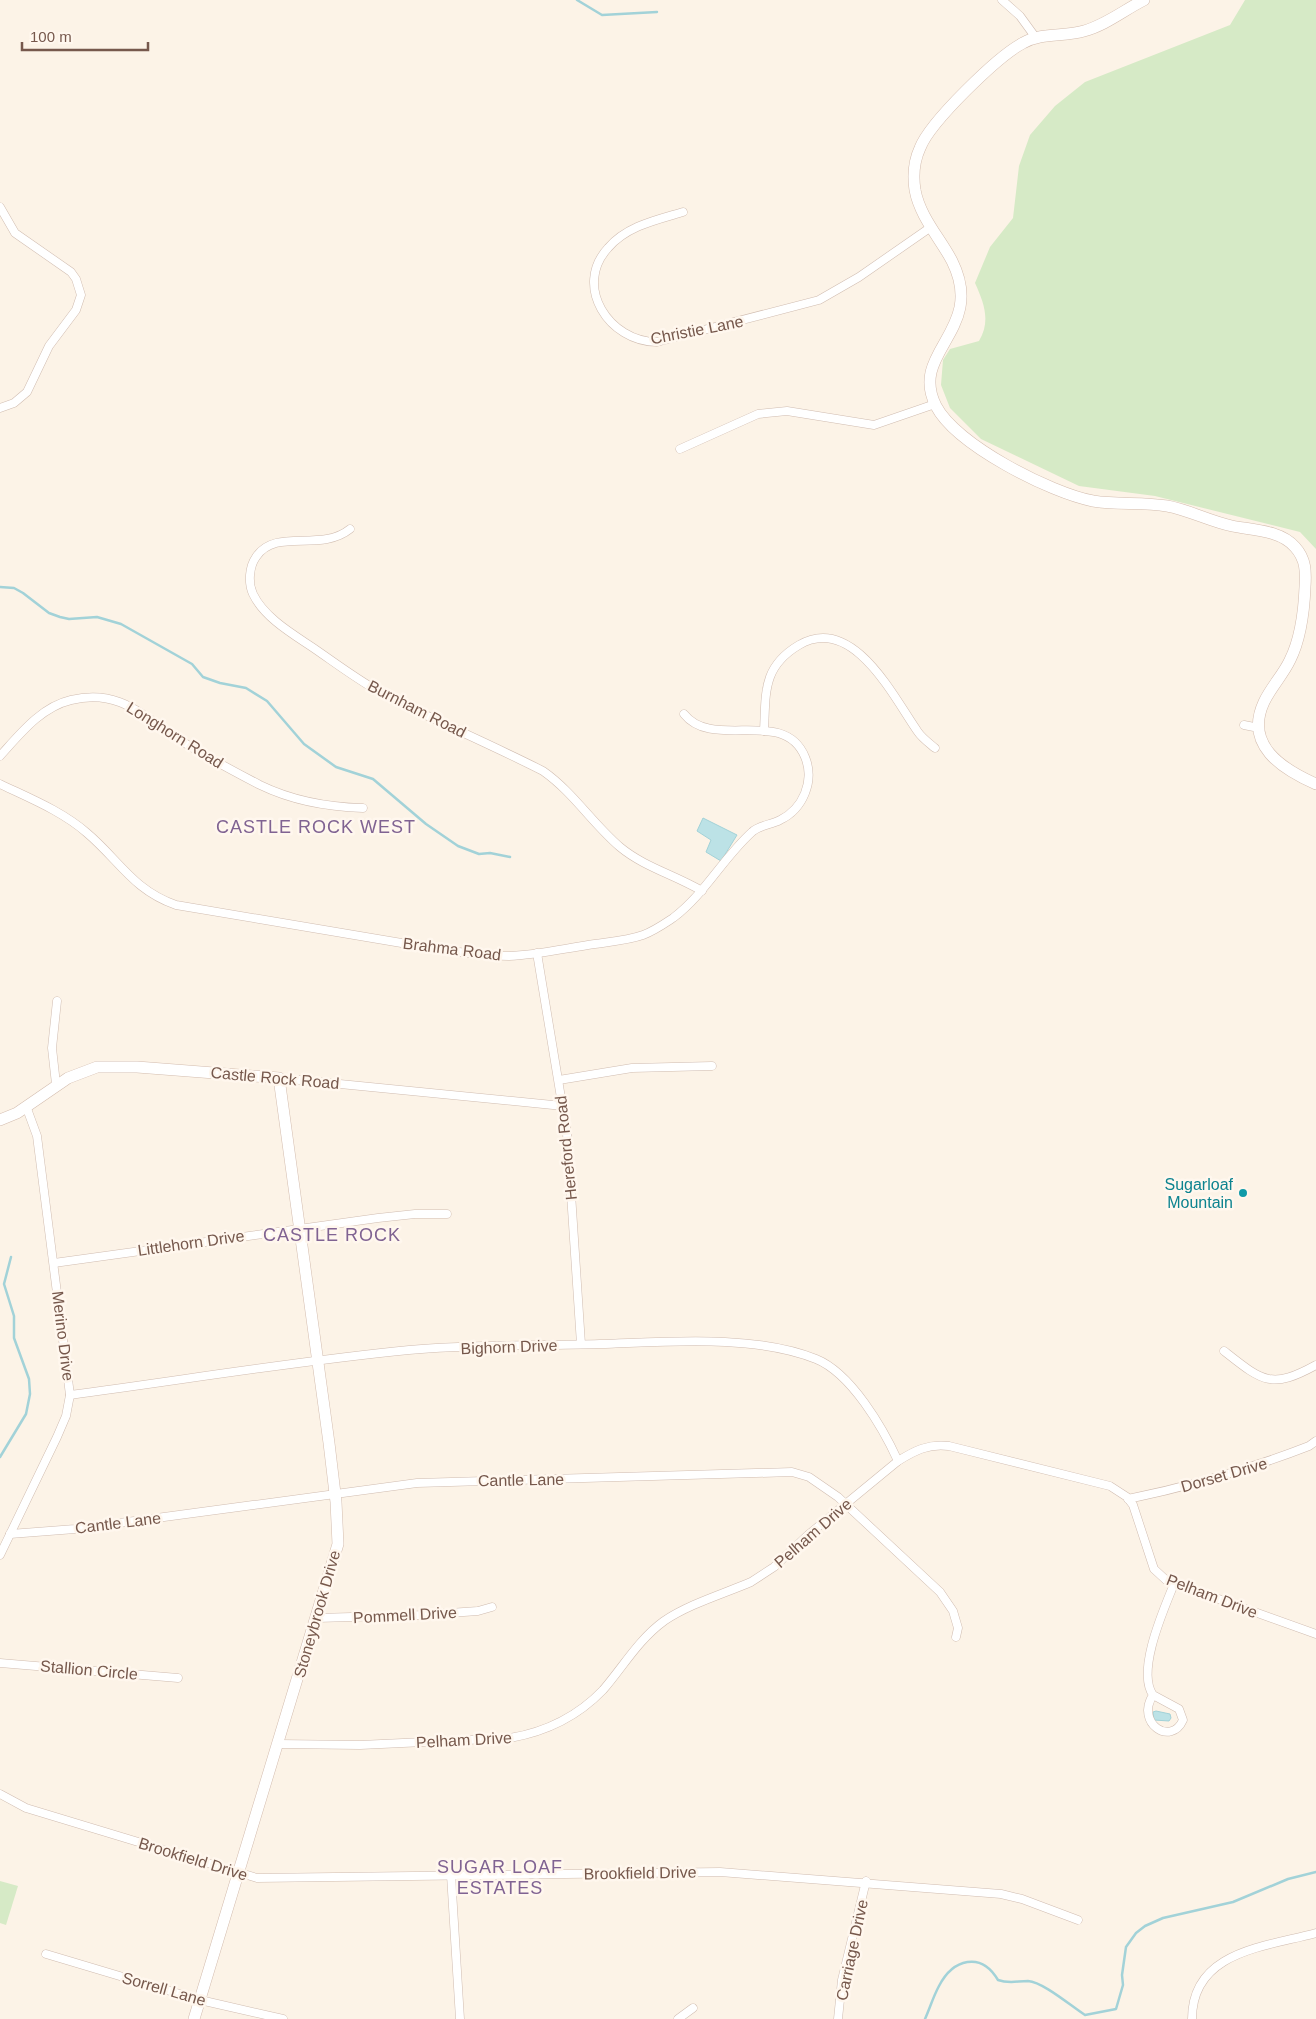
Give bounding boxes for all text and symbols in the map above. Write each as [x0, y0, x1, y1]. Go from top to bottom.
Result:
scale bar [22, 20, 149, 52]
text: 100 m [30, 28, 72, 45]
street label: Christie Lane [649, 313, 745, 347]
street label: Burnham Road [365, 677, 469, 741]
street label: Longhorn Road [124, 699, 226, 771]
district label: CASTLE ROCK WEST [216, 817, 416, 837]
street label: Brahma Road [402, 935, 502, 963]
street label: Castle Rock Road [210, 1064, 340, 1092]
street label: Hereford Road [552, 1095, 580, 1201]
place label: Sugarloaf Mountain [1165, 1176, 1234, 1211]
marker: Sugarloaf Mountain [1237, 1187, 1249, 1199]
district label: CASTLE ROCK [263, 1225, 401, 1245]
street label: Littlehorn Drive [137, 1227, 246, 1259]
street label: Merino Drive [49, 1290, 77, 1382]
street label: Bighorn Drive [460, 1337, 558, 1357]
street label: Dorset Drive [1179, 1455, 1269, 1495]
street label: Cantle Lane [478, 1471, 564, 1489]
street label: Pelham Drive [771, 1495, 855, 1571]
street label: Cantle Lane [74, 1509, 162, 1537]
street label: Stoneybrook Drive [291, 1548, 343, 1680]
street label: Pelham Drive [1164, 1571, 1260, 1621]
street label: Pommell Drive [353, 1604, 457, 1626]
street label: Stallion Circle [40, 1657, 139, 1683]
street label: Pelham Drive [416, 1729, 512, 1751]
street label: Brookfield Drive [137, 1834, 250, 1884]
district label: SUGAR LOAF ESTATES [437, 1857, 563, 1898]
street label: Brookfield Drive [583, 1864, 697, 1882]
street label: Carriage Drive [833, 1898, 871, 2002]
street label: Sorrell Lane [120, 1969, 208, 2009]

